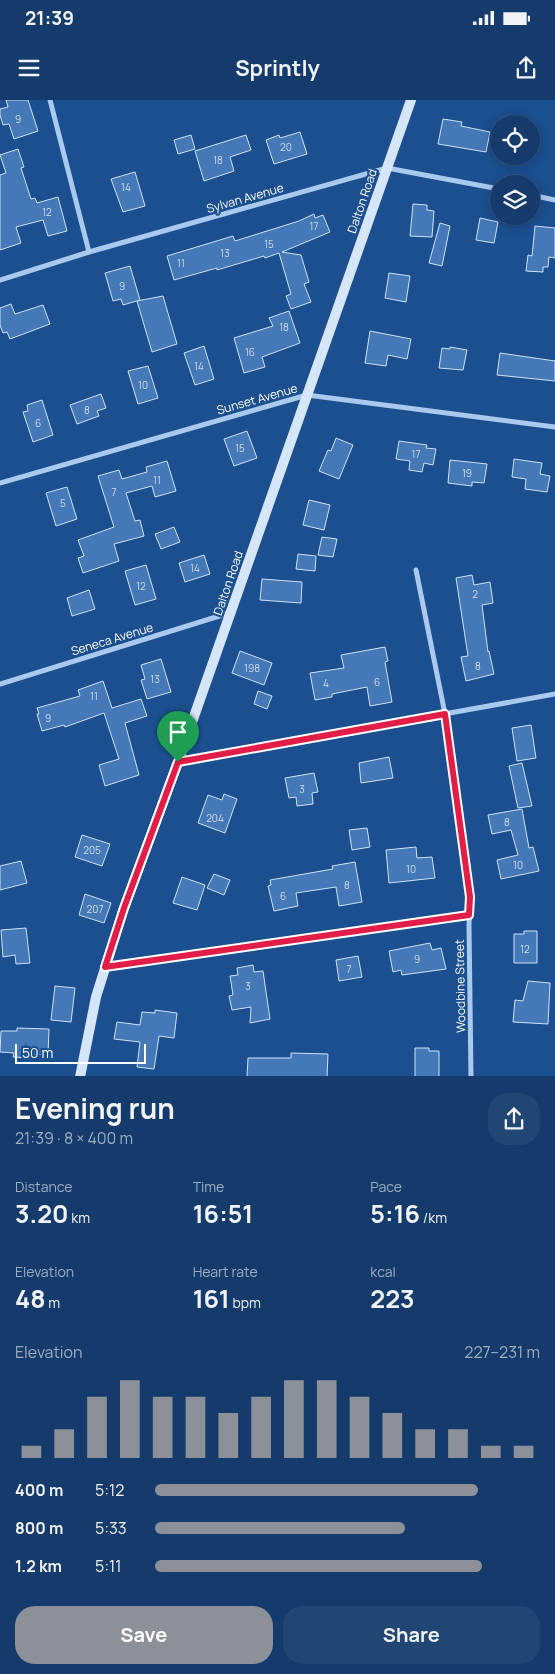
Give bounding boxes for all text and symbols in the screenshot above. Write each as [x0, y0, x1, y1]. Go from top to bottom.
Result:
text: 21:39 [25, 5, 74, 31]
text: Sprintly [235, 53, 320, 83]
icon: menu [15, 54, 43, 82]
icon: share [512, 54, 540, 82]
house number: 9 [15, 112, 21, 126]
map controls [490, 115, 540, 225]
button: locate [490, 115, 540, 165]
house number: 20 [280, 140, 292, 154]
house number: 18 [213, 153, 223, 167]
street label: Dalton Road [343, 166, 381, 236]
button: layers [490, 175, 540, 225]
street label: Sylvan Avenue [204, 179, 286, 217]
house number: 14 [121, 180, 131, 194]
house number: 12 [42, 205, 52, 219]
house number: 17 [310, 219, 318, 233]
house number: 15 [264, 237, 274, 251]
house number: 13 [220, 246, 230, 260]
house number: 11 [177, 256, 185, 270]
house number: 9 [119, 279, 125, 293]
house number: 18 [279, 320, 289, 334]
house number: 16 [245, 345, 255, 359]
house number: 14 [194, 359, 204, 373]
house number: 10 [138, 378, 148, 392]
street label: Sunset Avenue [215, 379, 299, 419]
house number: 8 [84, 403, 90, 417]
house number: 6 [35, 416, 41, 430]
house number: 15 [235, 441, 245, 455]
house number: 17 [412, 447, 420, 461]
house number: 19 [462, 466, 472, 480]
house number: 11 [153, 473, 161, 487]
house number: 7 [111, 485, 117, 499]
house number: 5 [60, 496, 66, 510]
street label: Dalton Road [209, 548, 247, 618]
house number: 14 [190, 561, 200, 575]
house number: 12 [136, 579, 146, 593]
house number: 2 [472, 587, 478, 601]
street label: Seneca Avenue [69, 618, 155, 660]
house number: 8 [475, 659, 481, 673]
house number: 198 [244, 661, 260, 675]
house number: 13 [150, 672, 160, 686]
house number: 6 [374, 675, 380, 689]
house number: 4 [323, 676, 329, 690]
house number: 11 [90, 689, 98, 703]
house number: 9 [45, 711, 51, 725]
pin [157, 711, 199, 762]
icon: arrive [164, 718, 192, 746]
house number: 3 [299, 782, 305, 796]
house number: 204 [206, 811, 224, 825]
house number: 8 [504, 815, 510, 829]
house number: 205 [83, 843, 101, 857]
house number: 10 [513, 858, 523, 872]
house number: 10 [406, 862, 416, 876]
house number: 8 [344, 878, 350, 892]
house number: 6 [280, 889, 286, 903]
house number: 207 [87, 902, 103, 916]
street label: Woodbine Street [451, 939, 469, 1033]
house number: 12 [520, 942, 530, 956]
house number: 9 [414, 952, 420, 966]
house number: 7 [346, 962, 352, 976]
house number: 3 [245, 979, 251, 993]
scale bar [15, 1042, 146, 1065]
text: 50 m [22, 1043, 53, 1062]
text: Evening run [15, 1089, 175, 1127]
button: share [488, 1093, 540, 1145]
text: 21:39 · 8 × 400 m [15, 1127, 133, 1149]
text: Distance [15, 1177, 72, 1196]
text: Time [193, 1177, 224, 1196]
text: Pace [370, 1177, 402, 1196]
text: 3.20 [15, 1196, 68, 1231]
text: 16:51 [193, 1196, 253, 1231]
text: 5:16 [370, 1196, 420, 1231]
text: km [68, 1208, 90, 1227]
text: /km [420, 1208, 447, 1227]
text: Elevation [15, 1262, 74, 1281]
text: Heart rate [193, 1262, 258, 1281]
text: kcal [370, 1262, 396, 1281]
text: 48 [15, 1281, 46, 1316]
text: 161 [193, 1281, 230, 1316]
text: 223 [370, 1281, 415, 1316]
text: m [46, 1293, 60, 1312]
text: bpm [230, 1293, 261, 1312]
text: Elevation [15, 1341, 83, 1363]
text: 227–231 m [464, 1341, 540, 1363]
text: 400 m [15, 1479, 63, 1501]
text: 5:12 [95, 1479, 124, 1501]
text: 800 m [15, 1517, 63, 1539]
text: 5:33 [95, 1517, 127, 1539]
text: 1.2 km [15, 1555, 62, 1577]
text: 5:11 [95, 1555, 122, 1577]
button: Save [15, 1606, 273, 1664]
button: Share [283, 1606, 540, 1664]

